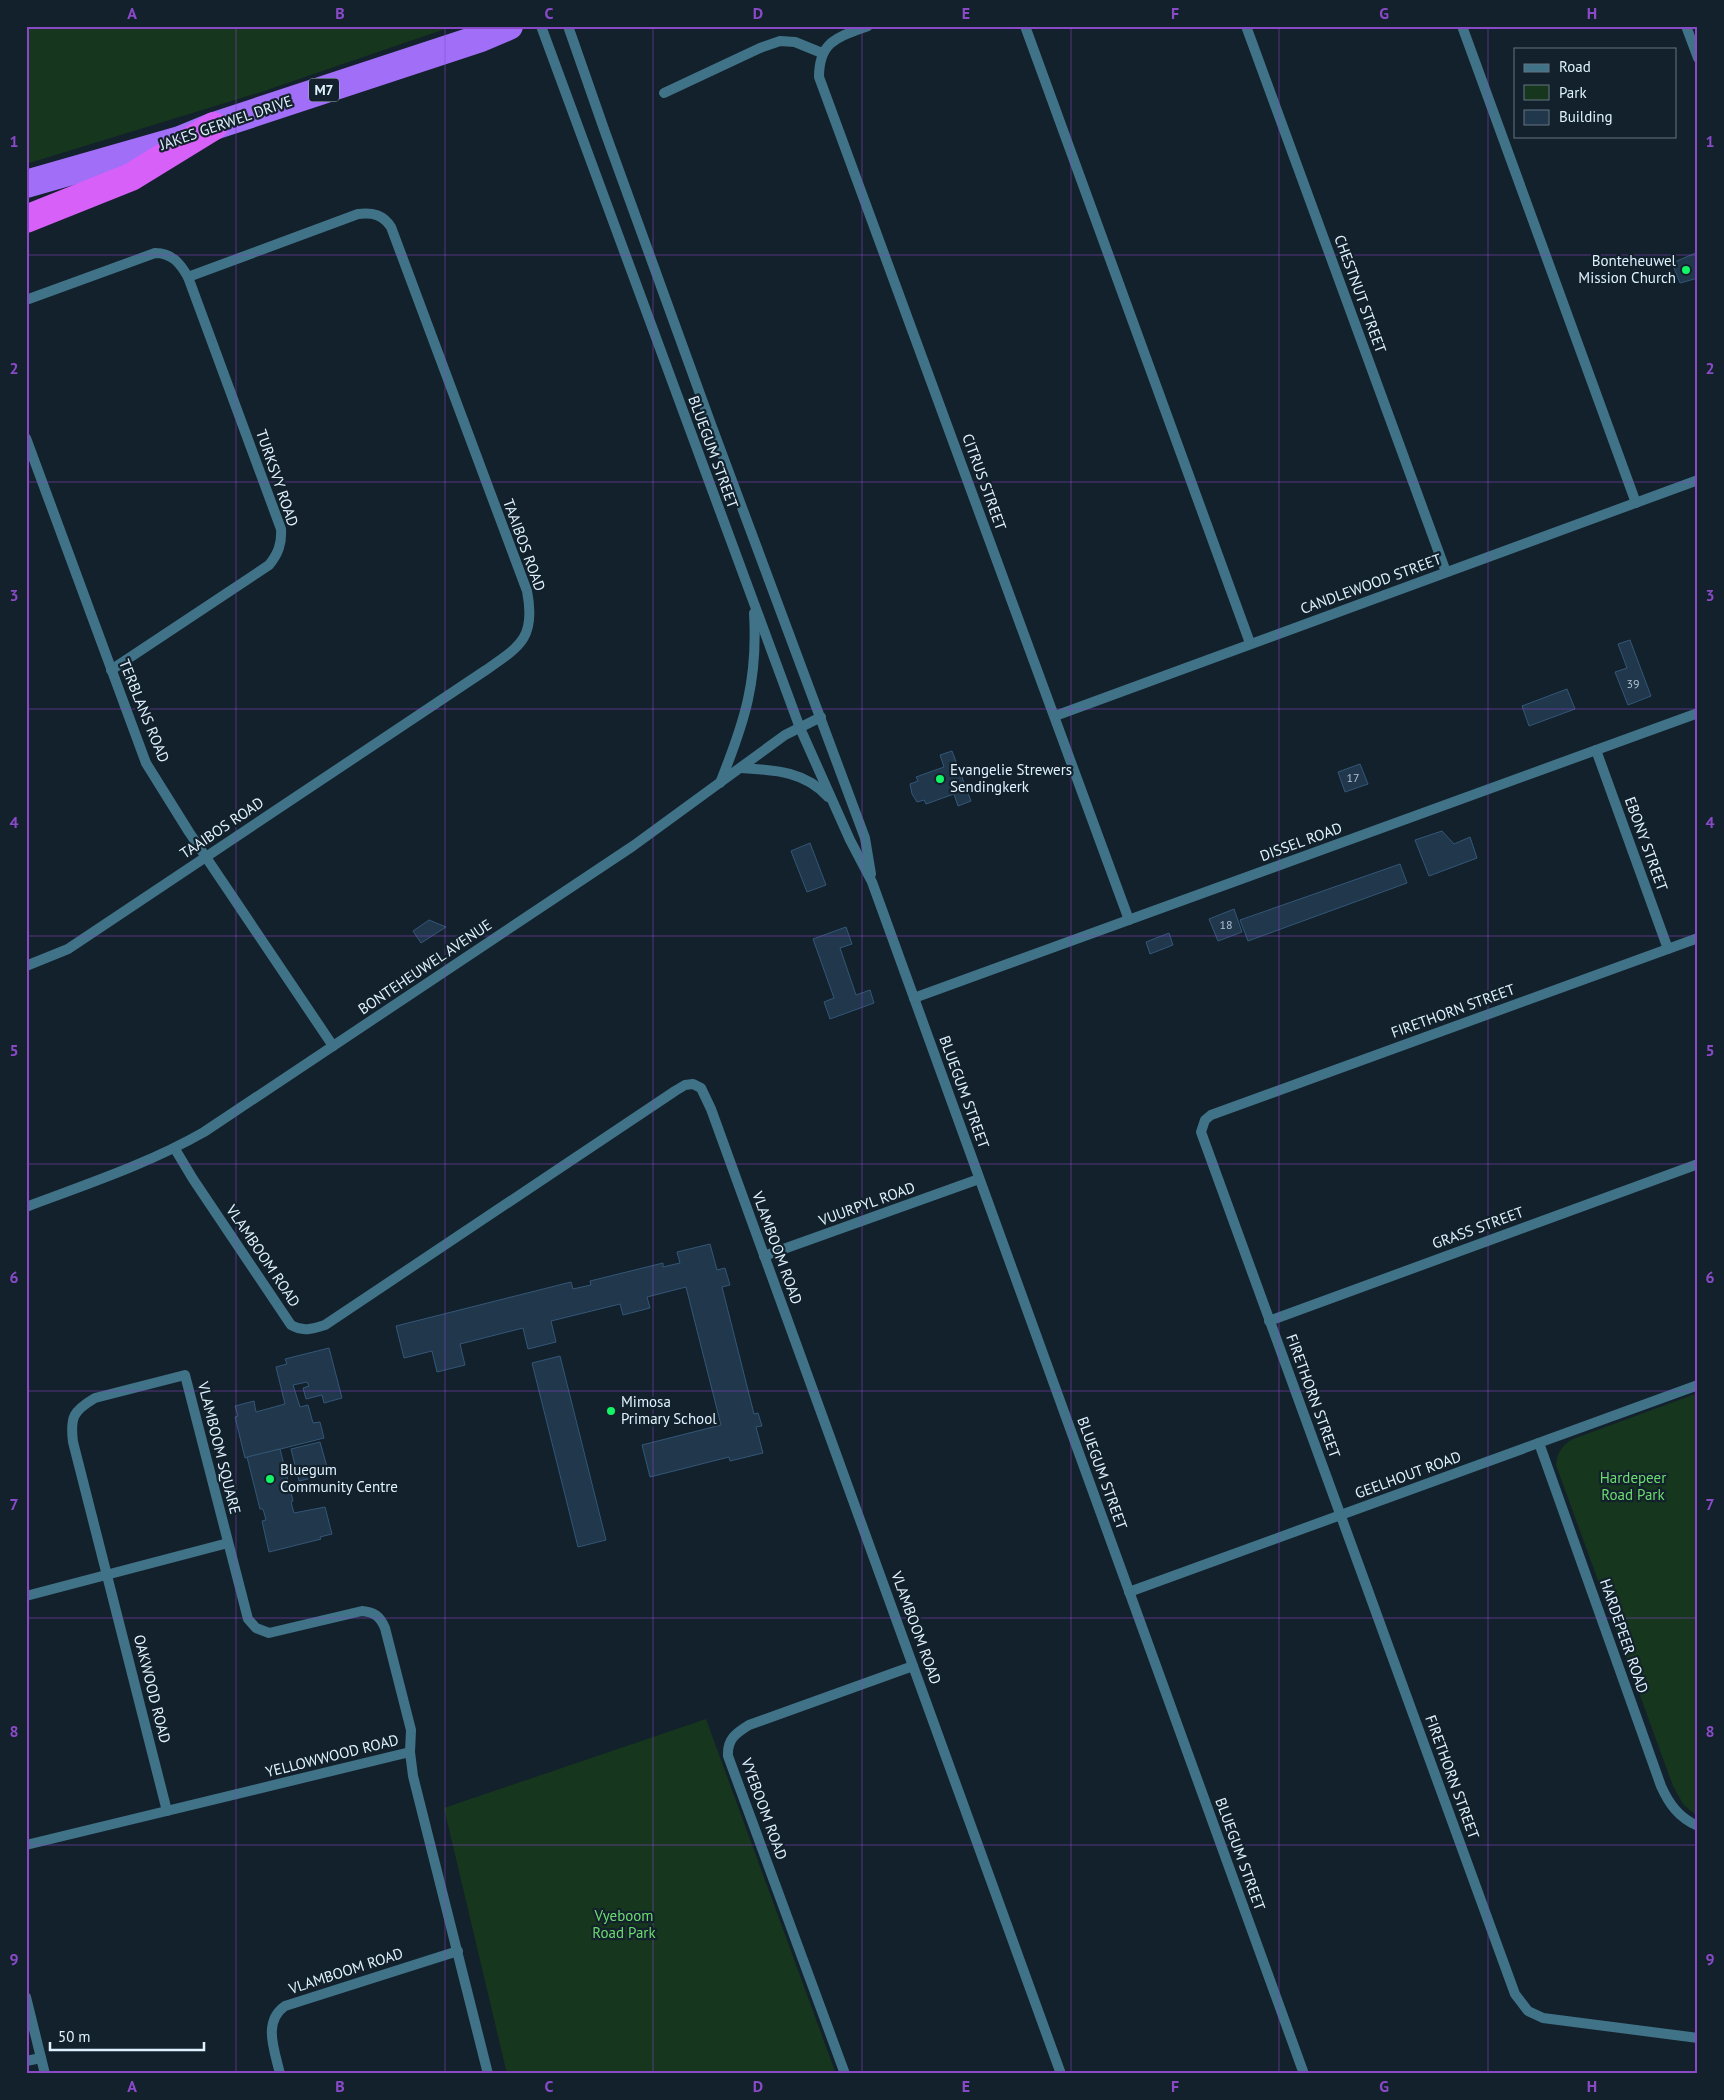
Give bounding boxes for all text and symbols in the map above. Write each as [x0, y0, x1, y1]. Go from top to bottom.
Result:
text: A [127, 3, 137, 23]
text: B [335, 3, 345, 23]
text: C [545, 3, 554, 23]
text: D [753, 3, 763, 23]
text: E [962, 3, 970, 23]
text: F [1171, 3, 1179, 23]
text: G [1379, 3, 1389, 23]
text: H [1587, 3, 1597, 23]
legend [1514, 48, 1676, 138]
text: Road [1559, 57, 1591, 76]
road number: M7 [309, 78, 339, 102]
text: Park [1559, 83, 1587, 102]
street label: JAKES GERWEL DRIVE [156, 91, 295, 154]
text: Building [1559, 107, 1613, 126]
text: 1 [9, 131, 19, 151]
text: 1 [1705, 131, 1715, 151]
street label: CHESTNUT STREET [1330, 232, 1391, 356]
place label: Bonteheuwel Mission Church [1578, 251, 1677, 287]
marker: Bonteheuwel Mission Church [1680, 264, 1692, 276]
text: 2 [9, 358, 19, 378]
text: 2 [1705, 358, 1715, 378]
street label: BLUEGUM STREET [684, 393, 743, 512]
street label: TURKSVY ROAD [252, 427, 303, 529]
street label: CITRUS STREET [958, 431, 1011, 533]
street label: TAAIBOS ROAD [499, 496, 550, 594]
street label: CANDLEWOOD STREET [1298, 549, 1445, 618]
text: 3 [9, 585, 19, 605]
text: 3 [1705, 585, 1715, 605]
street label: TERBLANS ROAD [115, 656, 174, 765]
house number: 39 [1626, 676, 1640, 691]
place label: Evangelie Strewers Sendingkerk [950, 760, 1072, 796]
house number: 17 [1346, 770, 1360, 785]
marker: Evangelie Strewers Sendingkerk [934, 773, 946, 785]
street label: TAAIBOS ROAD [176, 793, 267, 863]
street label: EBONY STREET [1621, 794, 1673, 894]
text: 4 [9, 812, 19, 832]
text: 4 [1705, 812, 1715, 832]
street label: DISSEL ROAD [1257, 818, 1344, 865]
street label: BONTEHEUWEL AVENUE [354, 915, 495, 1018]
house number: 18 [1219, 917, 1233, 932]
street label: FIRETHORN STREET [1388, 979, 1518, 1042]
street label: BLUEGUM STREET [935, 1033, 994, 1152]
text: 5 [9, 1040, 19, 1060]
text: 5 [1705, 1040, 1715, 1060]
street label: VUURPYL ROAD [815, 1177, 918, 1230]
street label: VLAMBOOM ROAD [748, 1188, 807, 1307]
street label: VLAMBOOM ROAD [222, 1200, 305, 1310]
street label: GRASS STREET [1429, 1202, 1527, 1253]
text: 6 [9, 1267, 19, 1287]
text: 6 [1705, 1267, 1715, 1287]
street label: FIRETHORN STREET [1282, 1331, 1345, 1461]
street label: VLAMBOOM SQUARE [194, 1379, 245, 1516]
place label: Mimosa Primary School [621, 1392, 717, 1428]
marker: Mimosa Primary School [605, 1405, 617, 1417]
street label: BLUEGUM STREET [1073, 1414, 1132, 1533]
street label: GEELHOUT ROAD [1352, 1447, 1464, 1503]
place label: Bluegum Community Centre [280, 1460, 398, 1496]
park label: Hardepeer Road Park [1600, 1468, 1666, 1504]
marker: Bluegum Community Centre [264, 1473, 276, 1485]
text: 7 [9, 1494, 19, 1514]
text: 7 [1705, 1494, 1715, 1514]
street label: VLAMBOOM ROAD [887, 1568, 946, 1687]
street label: HARDEPEER ROAD [1596, 1576, 1653, 1696]
street label: OAKWOOD ROAD [130, 1633, 175, 1745]
street label: FIRETHORN STREET [1421, 1712, 1484, 1842]
text: 8 [9, 1721, 19, 1741]
text: 8 [1705, 1721, 1715, 1741]
street label: YELLOWWOOD ROAD [263, 1730, 400, 1781]
street label: VYEBOOM ROAD [737, 1754, 792, 1862]
street label: BLUEGUM STREET [1211, 1795, 1270, 1914]
park label: Vyeboom Road Park [592, 1906, 656, 1942]
street label: VLAMBOOM ROAD [285, 1943, 405, 1998]
text: 9 [9, 1949, 19, 1969]
text: 9 [1705, 1949, 1715, 1969]
scale bar [50, 2020, 204, 2052]
text: 50 m [58, 2027, 91, 2046]
text: A [127, 2076, 137, 2096]
text: B [335, 2076, 345, 2096]
text: C [545, 2076, 554, 2096]
text: D [753, 2076, 763, 2096]
text: E [962, 2076, 970, 2096]
text: F [1171, 2076, 1179, 2096]
text: G [1379, 2076, 1389, 2096]
text: H [1587, 2076, 1597, 2096]

